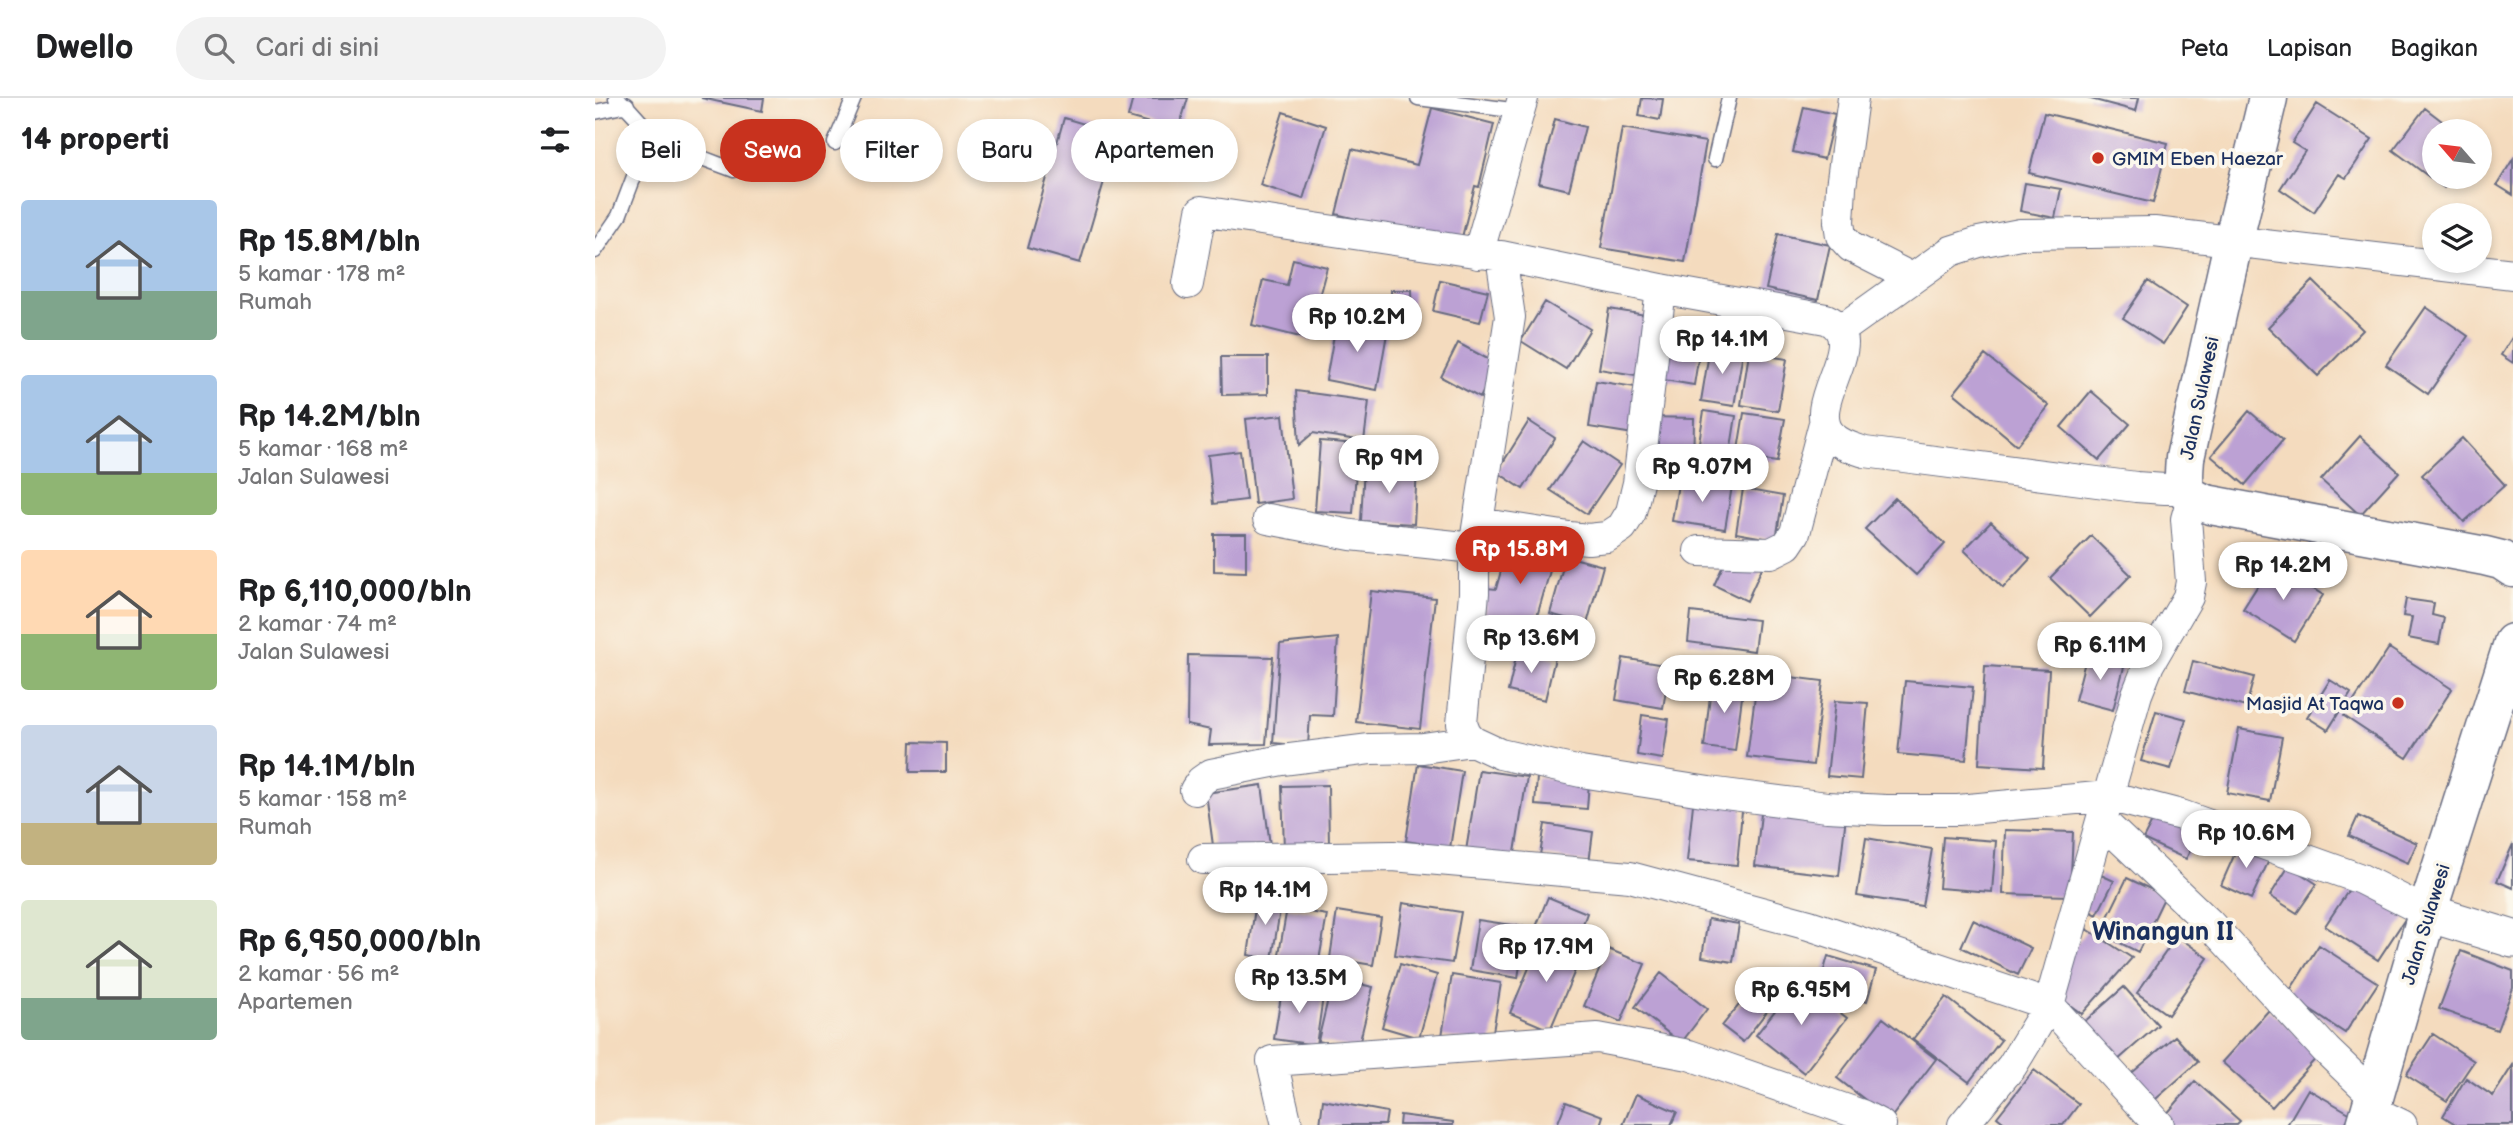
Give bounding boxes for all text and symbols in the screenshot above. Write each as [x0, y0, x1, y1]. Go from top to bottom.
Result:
search box [176, 17, 666, 80]
text: Dwello [35, 28, 134, 68]
icon: search [200, 29, 238, 67]
text: Cari di sini [256, 33, 379, 64]
text: Peta [2180, 34, 2229, 63]
text: Lapisan [2267, 34, 2352, 63]
text: Bagikan [2390, 34, 2478, 63]
chip: Beli [616, 119, 706, 182]
chip: Sewa [720, 119, 826, 182]
chip: Filter [840, 119, 943, 182]
chip: Baru [957, 119, 1057, 182]
chip: Apartemen [1071, 119, 1238, 182]
north arrow [2422, 119, 2492, 189]
map controls [2422, 119, 2492, 273]
icon: filters [536, 121, 574, 159]
text: 14 properti [21, 122, 169, 158]
place label: GMIM Eben Haezar [2112, 148, 2284, 171]
marker: GMIM Eben Haezar [2090, 150, 2106, 166]
button: layers [2422, 203, 2492, 273]
text: Rp 15.8M/bln [238, 224, 421, 260]
icon: home [77, 228, 161, 312]
text: 5 kamar · 178 m² [238, 260, 405, 288]
text: Rumah [238, 288, 312, 316]
pin: Rp 10.2M [1285, 294, 1429, 354]
text: Rp 10.2M [1308, 303, 1406, 331]
pin: Rp 14.1M [1650, 316, 1794, 376]
text: Rp 14.1M [1676, 325, 1768, 353]
street label: Jalan Sulawesi [2176, 335, 2225, 462]
text: Rp 14.2M/bln [238, 399, 421, 435]
icon: home [77, 403, 161, 487]
text: 5 kamar · 168 m² [238, 435, 408, 463]
pin: Rp 9M [1340, 436, 1438, 495]
text: Rp 9M [1355, 444, 1423, 472]
pin: Rp 9.07M [1630, 444, 1774, 504]
text: Rp 9.07M [1652, 453, 1752, 481]
text: Jalan Sulawesi [238, 463, 390, 491]
pin: Rp 15.8M [1448, 526, 1592, 586]
text: Rp 15.8M [1472, 535, 1568, 563]
pin: Rp 14.2M [2211, 542, 2355, 602]
text: Rp 14.2M [2234, 551, 2332, 579]
text: Rp 6,110,000/bln [238, 574, 472, 610]
icon: home [77, 578, 161, 662]
text: 2 kamar · 74 m² [238, 610, 397, 638]
pin: Rp 13.6M [1459, 616, 1603, 675]
pin: Rp 6.11M [2028, 622, 2172, 682]
text: Rp 13.6M [1482, 624, 1580, 652]
text: Rp 6.11M [2053, 631, 2147, 659]
text: Jalan Sulawesi [238, 638, 390, 666]
pin: Rp 6.28M [1652, 656, 1796, 715]
text: Rp 6.28M [1673, 664, 1775, 692]
place label: Masjid At Taqwa [2246, 693, 2384, 716]
marker: Masjid At Taqwa [2390, 695, 2406, 711]
text: Rp 14.1M/bln [238, 749, 416, 785]
icon: home [77, 753, 161, 837]
text: 5 kamar · 158 m² [238, 785, 407, 813]
pin: Rp 10.6M [2174, 810, 2318, 870]
text: Rumah [238, 813, 312, 841]
text: Rp 10.6M [2197, 819, 2295, 847]
street label: Jalan Sulawesi [2397, 861, 2456, 988]
pin: Rp 14.1M [1193, 868, 1337, 927]
text: Rp 14.1M [1219, 876, 1311, 904]
district label: Winangun II [2092, 917, 2234, 948]
text: Rp 6,950,000/bln [238, 924, 481, 960]
pin: Rp 17.9M [1474, 924, 1618, 984]
icon: home [77, 928, 161, 1012]
text: Rp 17.9M [1498, 933, 1594, 961]
pin: Rp 13.5M [1227, 956, 1371, 1015]
text: 2 kamar · 56 m² [238, 960, 399, 988]
text: Rp 13.5M [1251, 964, 1347, 992]
pin: Rp 6.95M [1729, 968, 1873, 1027]
text: Rp 6.95M [1751, 976, 1851, 1004]
text: Apartemen [238, 988, 353, 1016]

